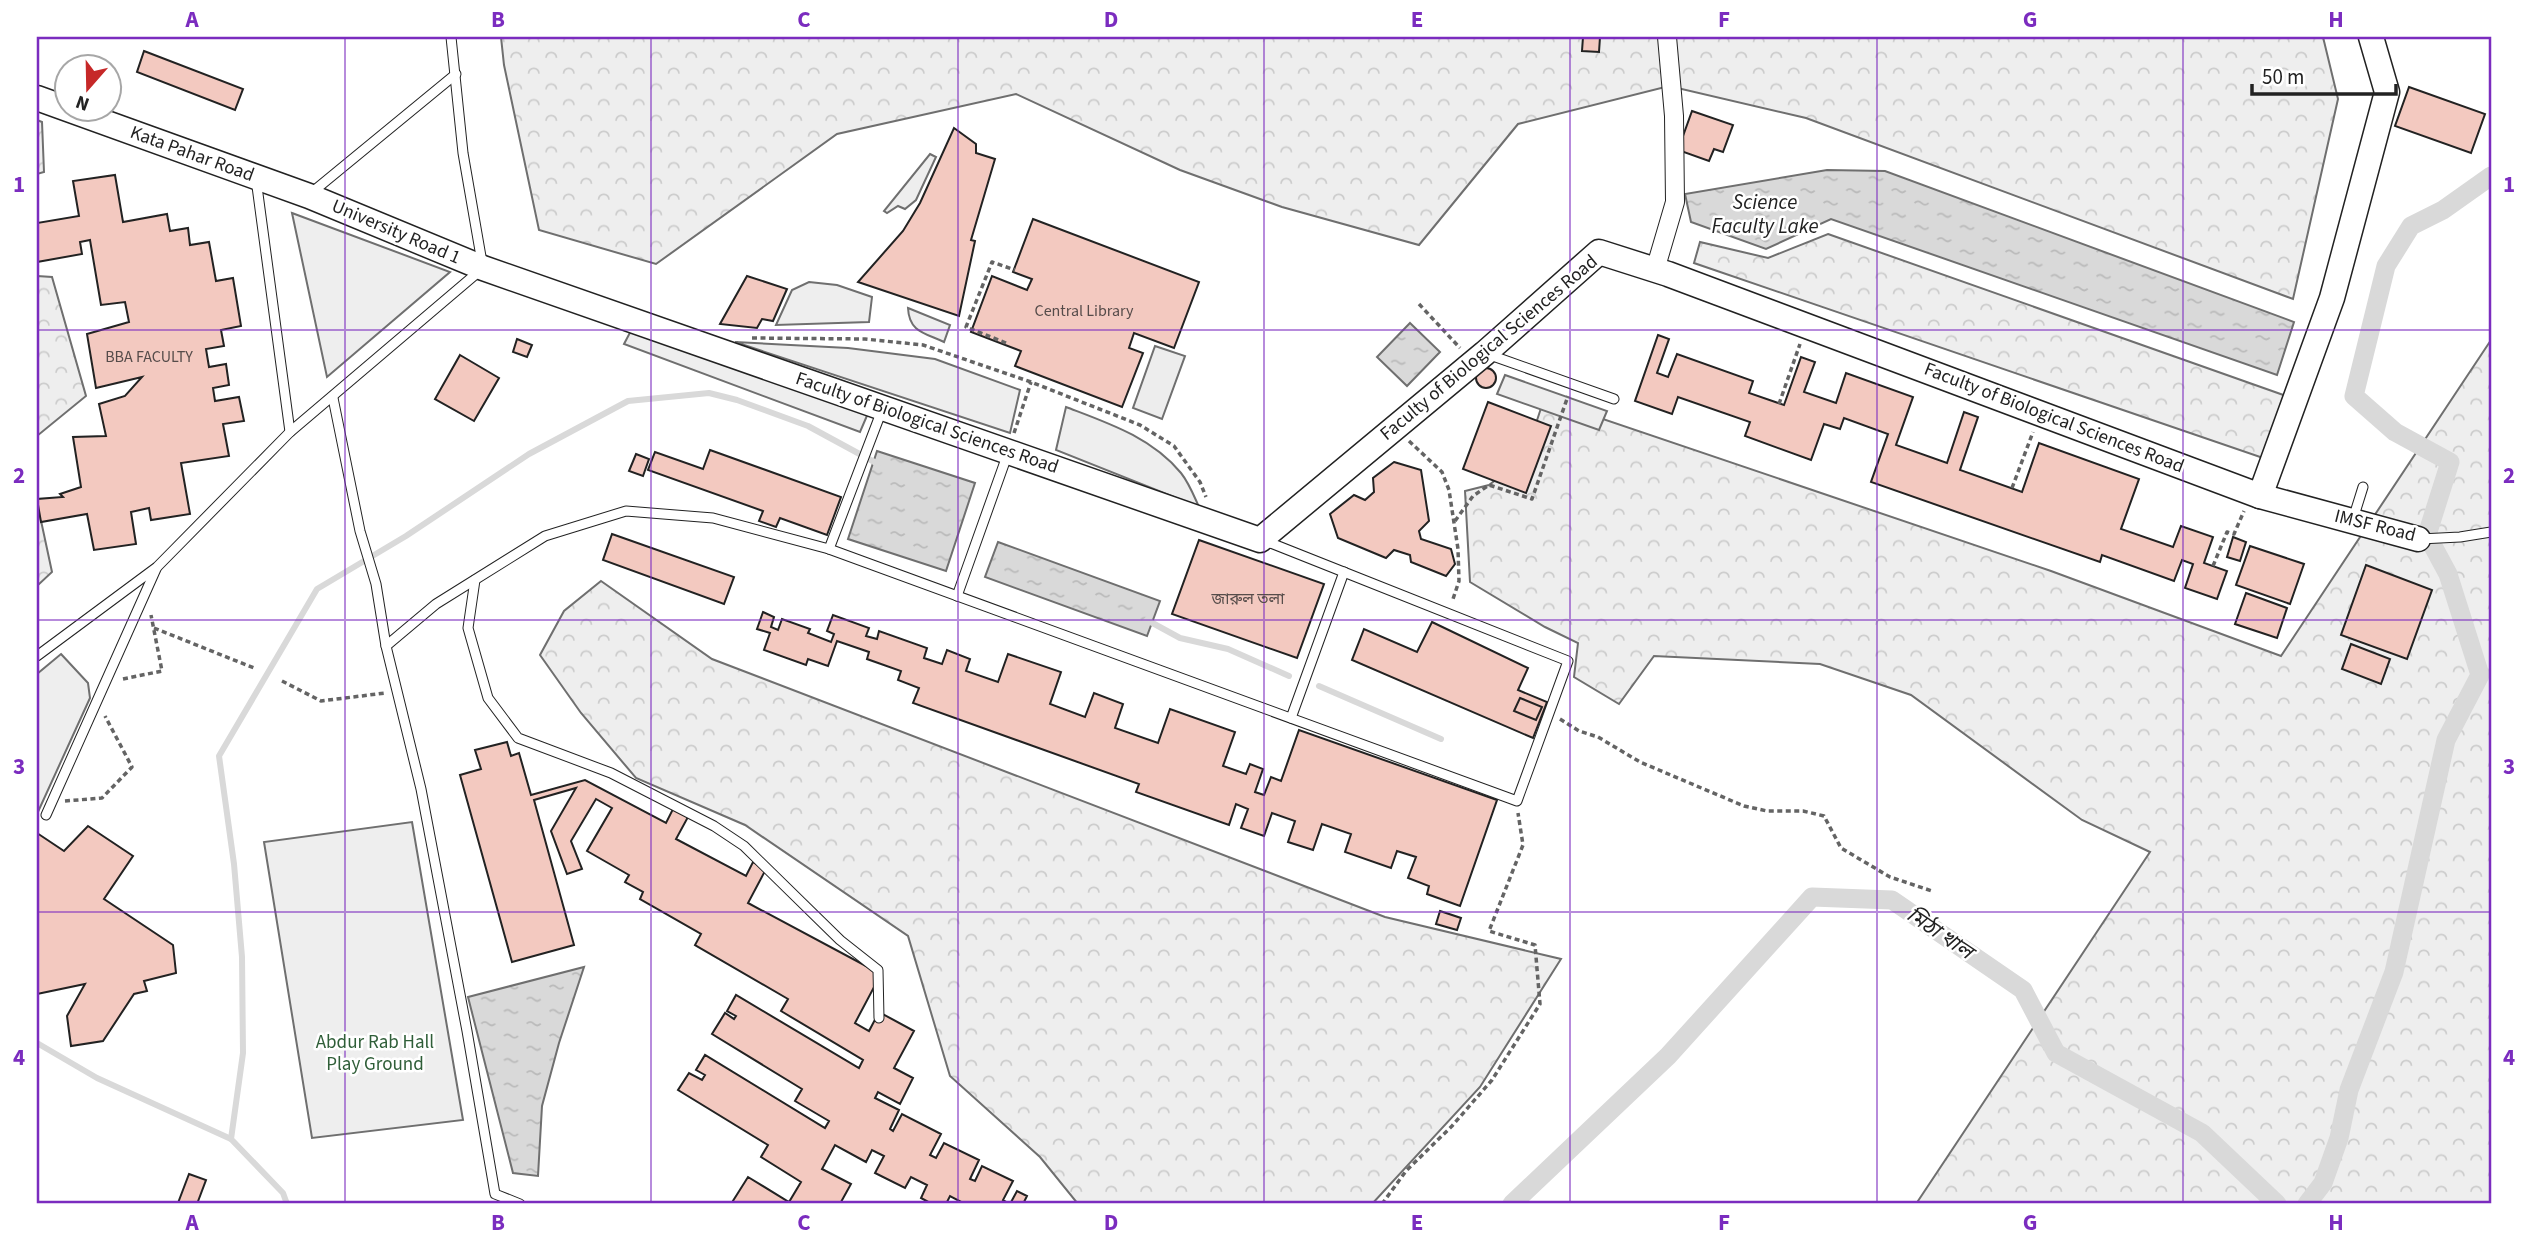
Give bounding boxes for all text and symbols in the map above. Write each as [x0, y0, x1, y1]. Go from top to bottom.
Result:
text: A [184, 3, 199, 36]
text: B [491, 3, 505, 36]
text: C [797, 3, 811, 36]
text: D [1104, 3, 1118, 36]
text: E [1411, 3, 1423, 36]
text: F [1718, 3, 1730, 36]
text: G [2023, 3, 2037, 36]
text: H [2328, 3, 2344, 36]
north arrow [52, 52, 122, 122]
scale bar [2252, 52, 2395, 96]
text: 50 m [2262, 62, 2304, 92]
text: N [72, 88, 93, 117]
street label: Kata Pahar Road [126, 119, 258, 189]
text: 1 [13, 168, 25, 201]
text: 1 [2503, 168, 2515, 201]
water label: Science Faculty Lake [1711, 187, 1819, 241]
street label: University Road 1 [327, 193, 465, 271]
street label: Faculty of Biological Sciences Road [1374, 249, 1604, 447]
house number: Central Library [1035, 300, 1134, 322]
house number: BBA FACULTY [105, 346, 193, 368]
street label: Faculty of Biological Sciences Road [1920, 356, 2188, 480]
street label: Faculty of Biological Sciences Road [792, 365, 1062, 481]
text: 2 [13, 459, 25, 492]
text: 2 [2503, 459, 2515, 492]
street label: IMSF Road [2332, 503, 2418, 549]
house number: জারুল তলা [1211, 588, 1285, 610]
text: 3 [13, 750, 25, 783]
text: 3 [2503, 750, 2515, 783]
water label: মিঠা খাল [1901, 900, 1982, 968]
park label: Abdur Rab Hall Play Ground [316, 1029, 434, 1078]
text: 4 [13, 1041, 25, 1074]
text: 4 [2503, 1041, 2515, 1074]
text: A [184, 1206, 199, 1239]
text: B [491, 1206, 505, 1239]
text: C [797, 1206, 811, 1239]
text: D [1104, 1206, 1118, 1239]
text: E [1411, 1206, 1423, 1239]
text: F [1718, 1206, 1730, 1239]
text: G [2023, 1206, 2037, 1239]
text: H [2328, 1206, 2344, 1239]

